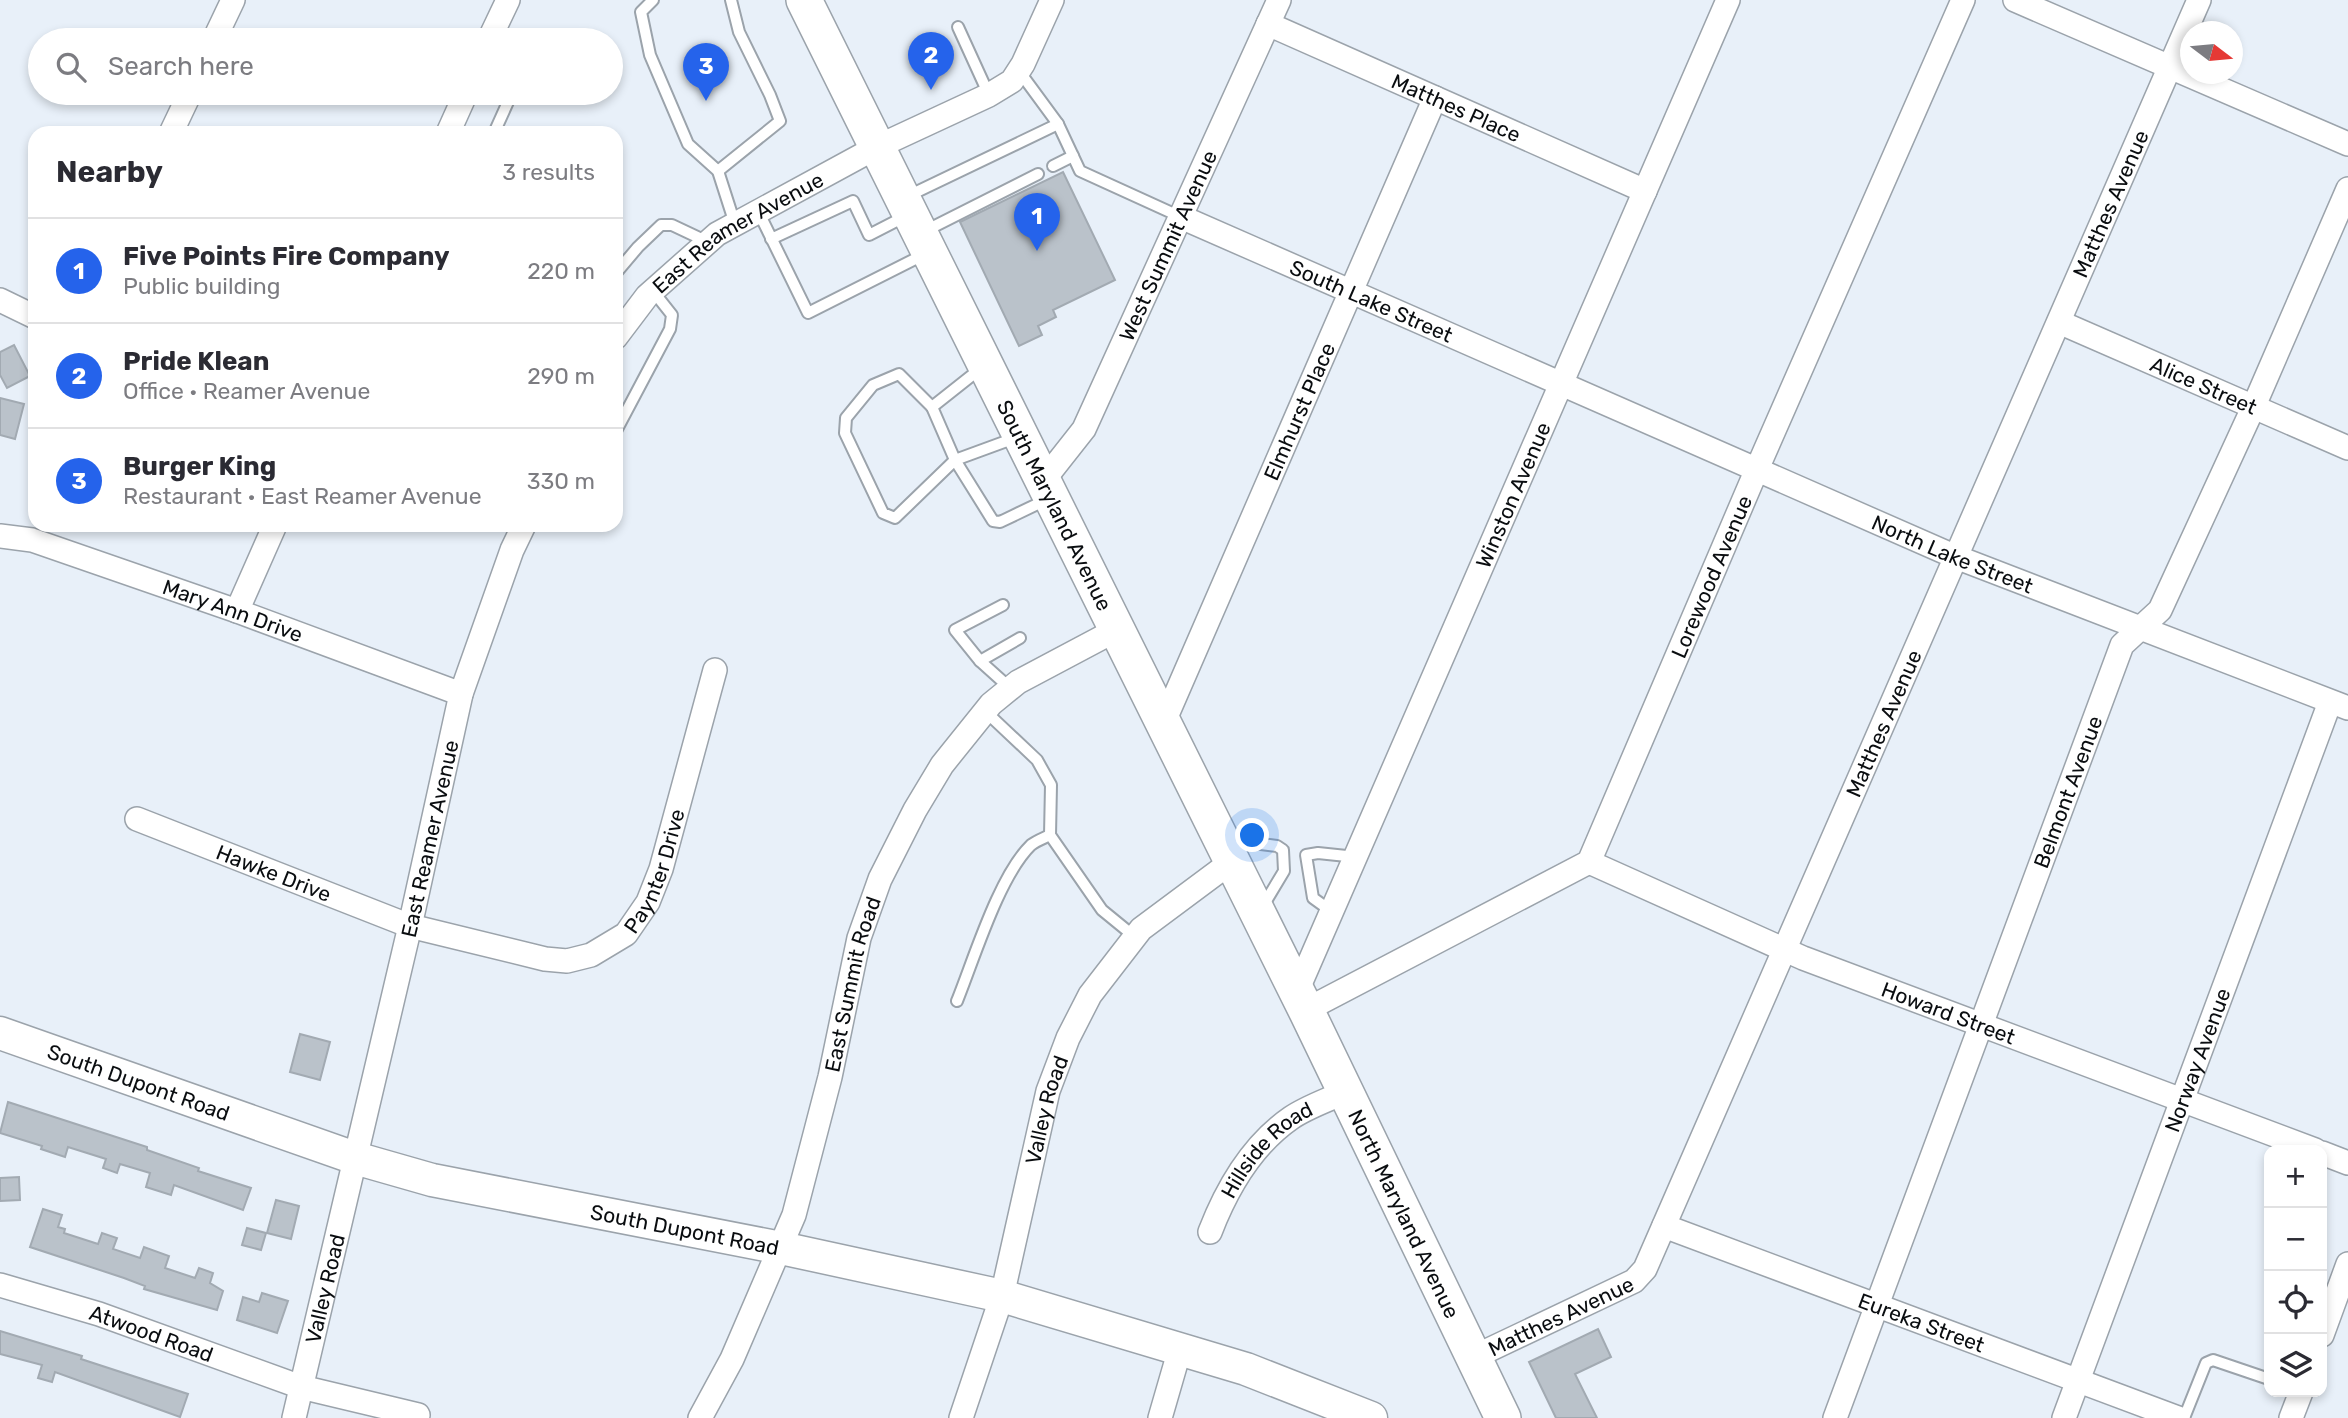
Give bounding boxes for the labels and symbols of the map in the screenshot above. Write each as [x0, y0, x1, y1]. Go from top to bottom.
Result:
north arrow [2180, 21, 2243, 84]
pin: 2 [908, 32, 954, 90]
pin: 3 [683, 43, 729, 101]
street label: Matthes Place [1388, 68, 1525, 147]
street label: Matthes Avenue [2067, 126, 2153, 281]
street label: West Summit Avenue [1113, 146, 1222, 345]
street label: East Reamer Avenue [647, 166, 827, 298]
pin: 1 [1014, 193, 1060, 251]
street label: South Lake Street [1286, 254, 1457, 347]
street label: Elmhurst Place [1258, 339, 1340, 484]
street label: Alice Street [2147, 351, 2261, 419]
street label: South Maryland Avenue [992, 396, 1118, 614]
street label: Winston Avenue [1470, 418, 1555, 572]
street label: Lorewood Avenue [1665, 491, 1757, 661]
street label: North Lake Street [1868, 509, 2037, 598]
street label: Mary Ann Drive [159, 574, 306, 647]
street label: Matthes Avenue [1840, 646, 1926, 801]
street label: Belmont Avenue [2028, 712, 2107, 871]
street label: East Reamer Avenue [395, 737, 463, 940]
street label: Paynter Drive [618, 806, 689, 938]
your location [1235, 818, 1269, 852]
street label: Hawke Drive [213, 839, 335, 906]
street label: East Summit Road [819, 893, 885, 1074]
street label: Howard Street [1878, 976, 2019, 1049]
street label: Norway Avenue [2159, 984, 2235, 1135]
street label: South Dupont Road [44, 1038, 233, 1125]
street label: Valley Road [1019, 1052, 1073, 1167]
street label: Hillside Road [1215, 1096, 1316, 1202]
street label: North Maryland Avenue [1343, 1105, 1465, 1322]
street label: South Dupont Road [588, 1199, 781, 1260]
street label: Valley Road [300, 1231, 350, 1346]
street label: Matthes Avenue [1484, 1271, 1637, 1361]
street label: Eureka Street [1855, 1287, 1988, 1357]
street label: Atwood Road [87, 1299, 217, 1367]

